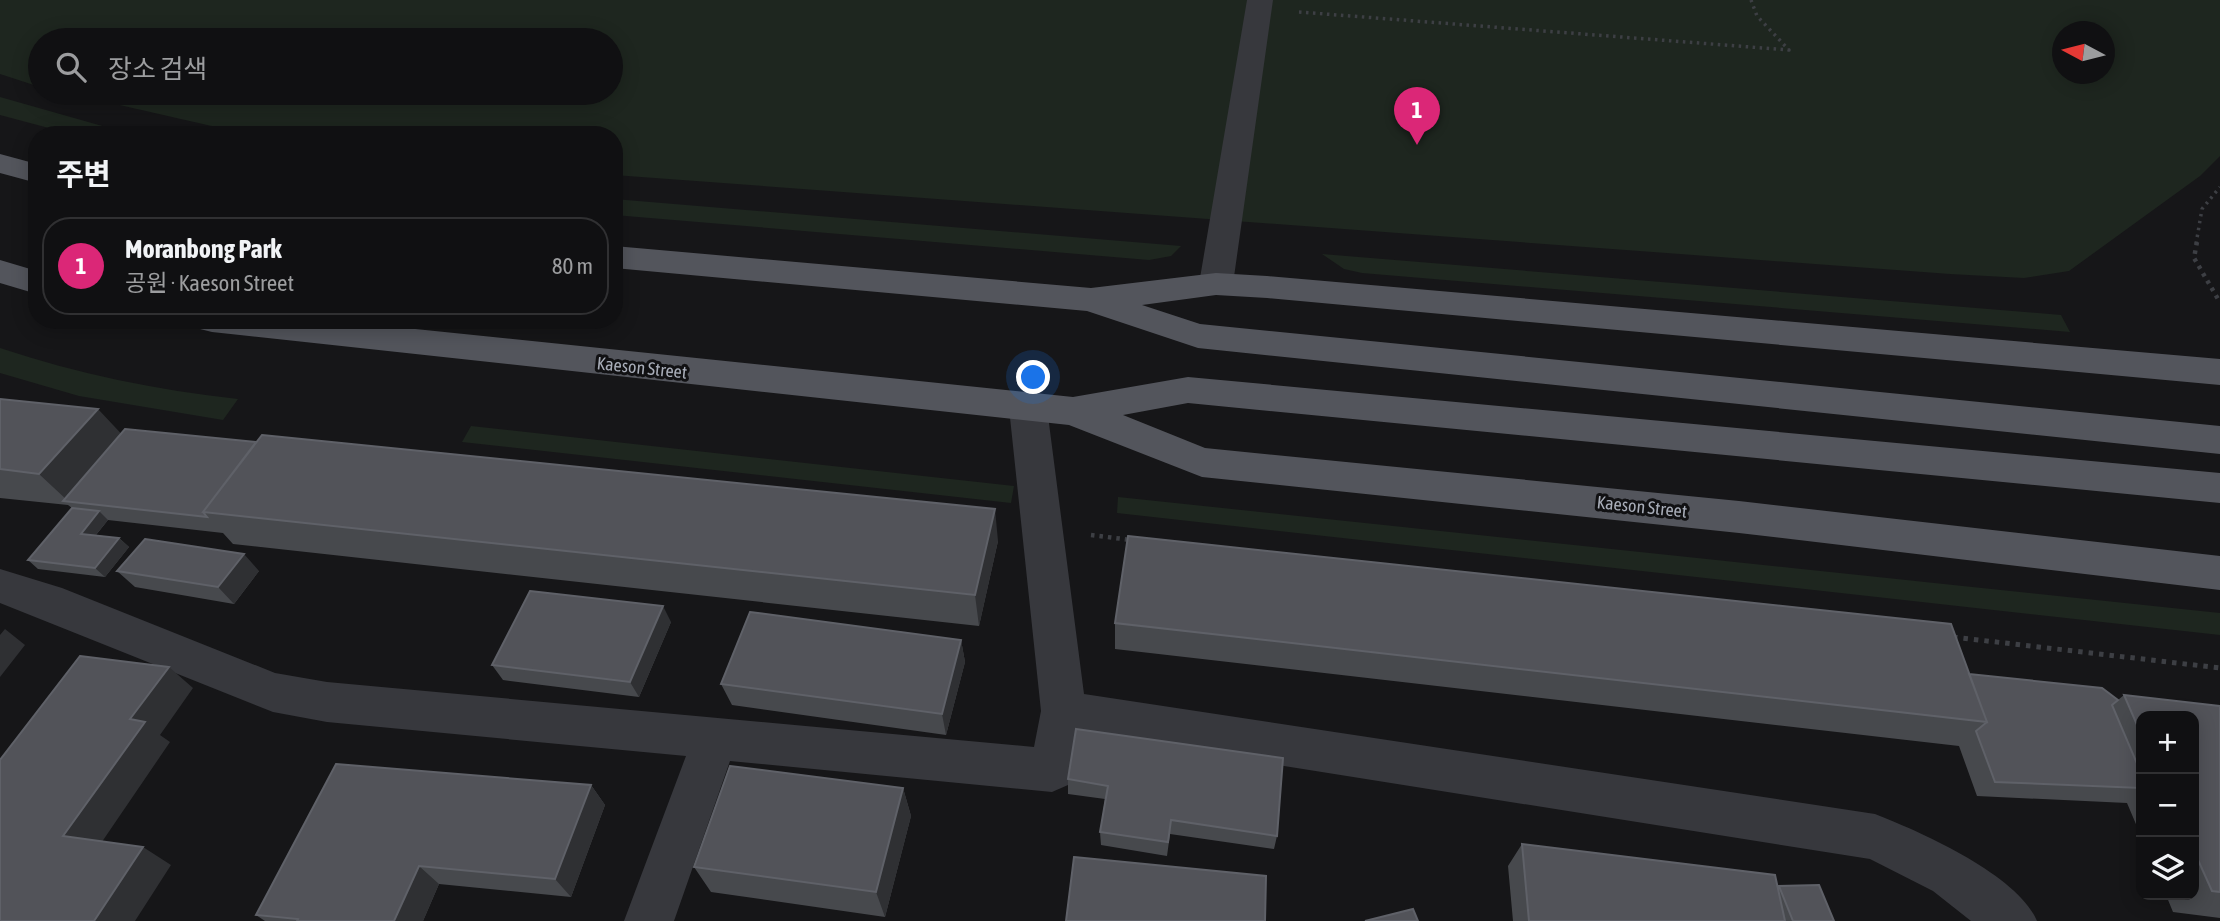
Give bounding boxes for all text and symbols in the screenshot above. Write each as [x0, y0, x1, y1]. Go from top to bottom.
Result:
north arrow [2052, 21, 2115, 84]
search box [28, 28, 623, 105]
icon: search [52, 48, 90, 86]
text: 장소 검색 [108, 54, 207, 84]
pin: 1 [1394, 87, 1440, 145]
text: 주변 [56, 157, 111, 191]
text: Moranbong Park [125, 234, 282, 264]
text: 1 [76, 253, 86, 279]
text: 80 m [552, 253, 593, 279]
text: 공원 · Kaeson Street [125, 270, 294, 296]
street label: Kaeson Street [596, 352, 688, 383]
your location [1016, 360, 1050, 394]
street label: Kaeson Street [1596, 491, 1688, 522]
map controls [2136, 711, 2199, 900]
button: + [2136, 711, 2199, 774]
button: − [2136, 774, 2199, 837]
button: layers [2136, 837, 2199, 900]

